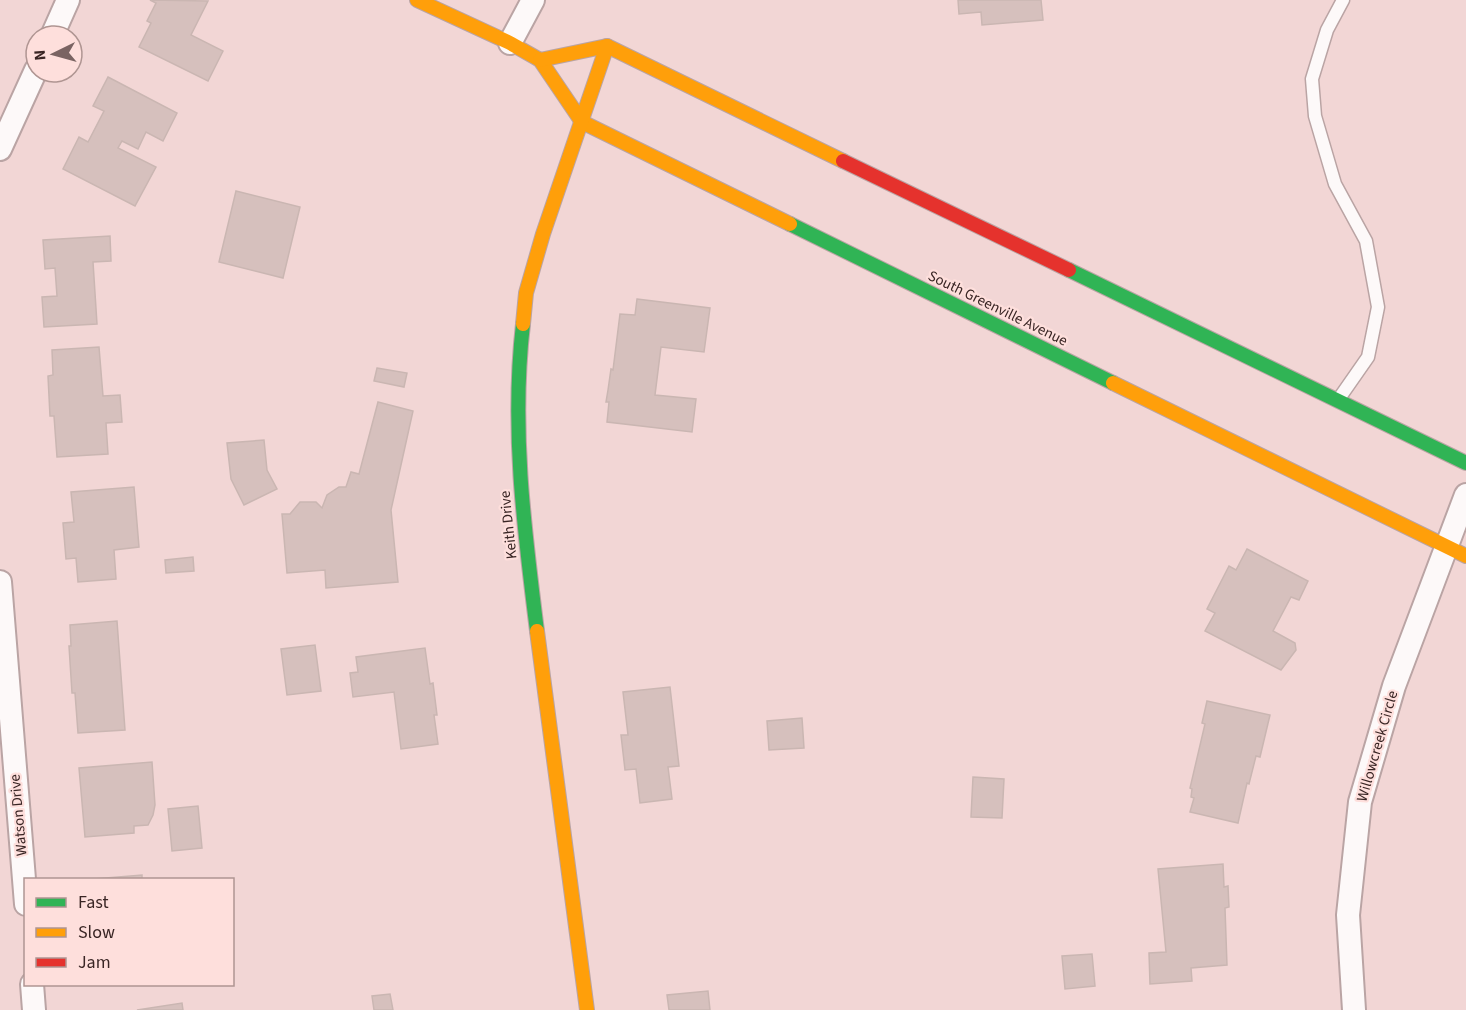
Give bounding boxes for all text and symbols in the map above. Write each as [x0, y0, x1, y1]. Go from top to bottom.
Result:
north arrow [24, 24, 84, 84]
text: N [29, 49, 51, 61]
street label: South Greenville Avenue [924, 265, 1071, 351]
street label: Keith Drive [494, 490, 523, 560]
street label: Willowcreek Circle [1352, 688, 1403, 804]
street label: Watson Drive [4, 773, 33, 857]
legend [24, 878, 234, 986]
text: Fast [78, 890, 109, 915]
text: Slow [78, 920, 115, 945]
text: Jam [78, 950, 111, 975]

